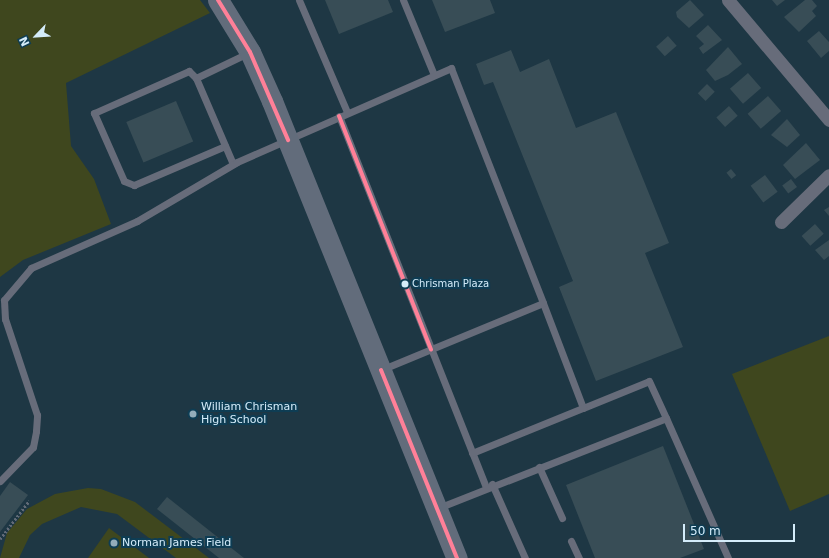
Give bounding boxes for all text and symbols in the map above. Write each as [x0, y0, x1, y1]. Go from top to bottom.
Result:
north arrow [16, 16, 56, 56]
text: N [17, 34, 33, 48]
place label: Chrisman Plaza [412, 278, 489, 290]
marker: Chrisman Plaza [400, 279, 410, 289]
place label: William Chrisman High School [201, 401, 297, 427]
marker: William Chrisman High School [188, 409, 198, 419]
scale bar [685, 516, 797, 542]
text: 50 m [690, 524, 721, 538]
place label: Norman James Field [122, 536, 231, 550]
marker: Norman James Field [109, 538, 119, 548]

